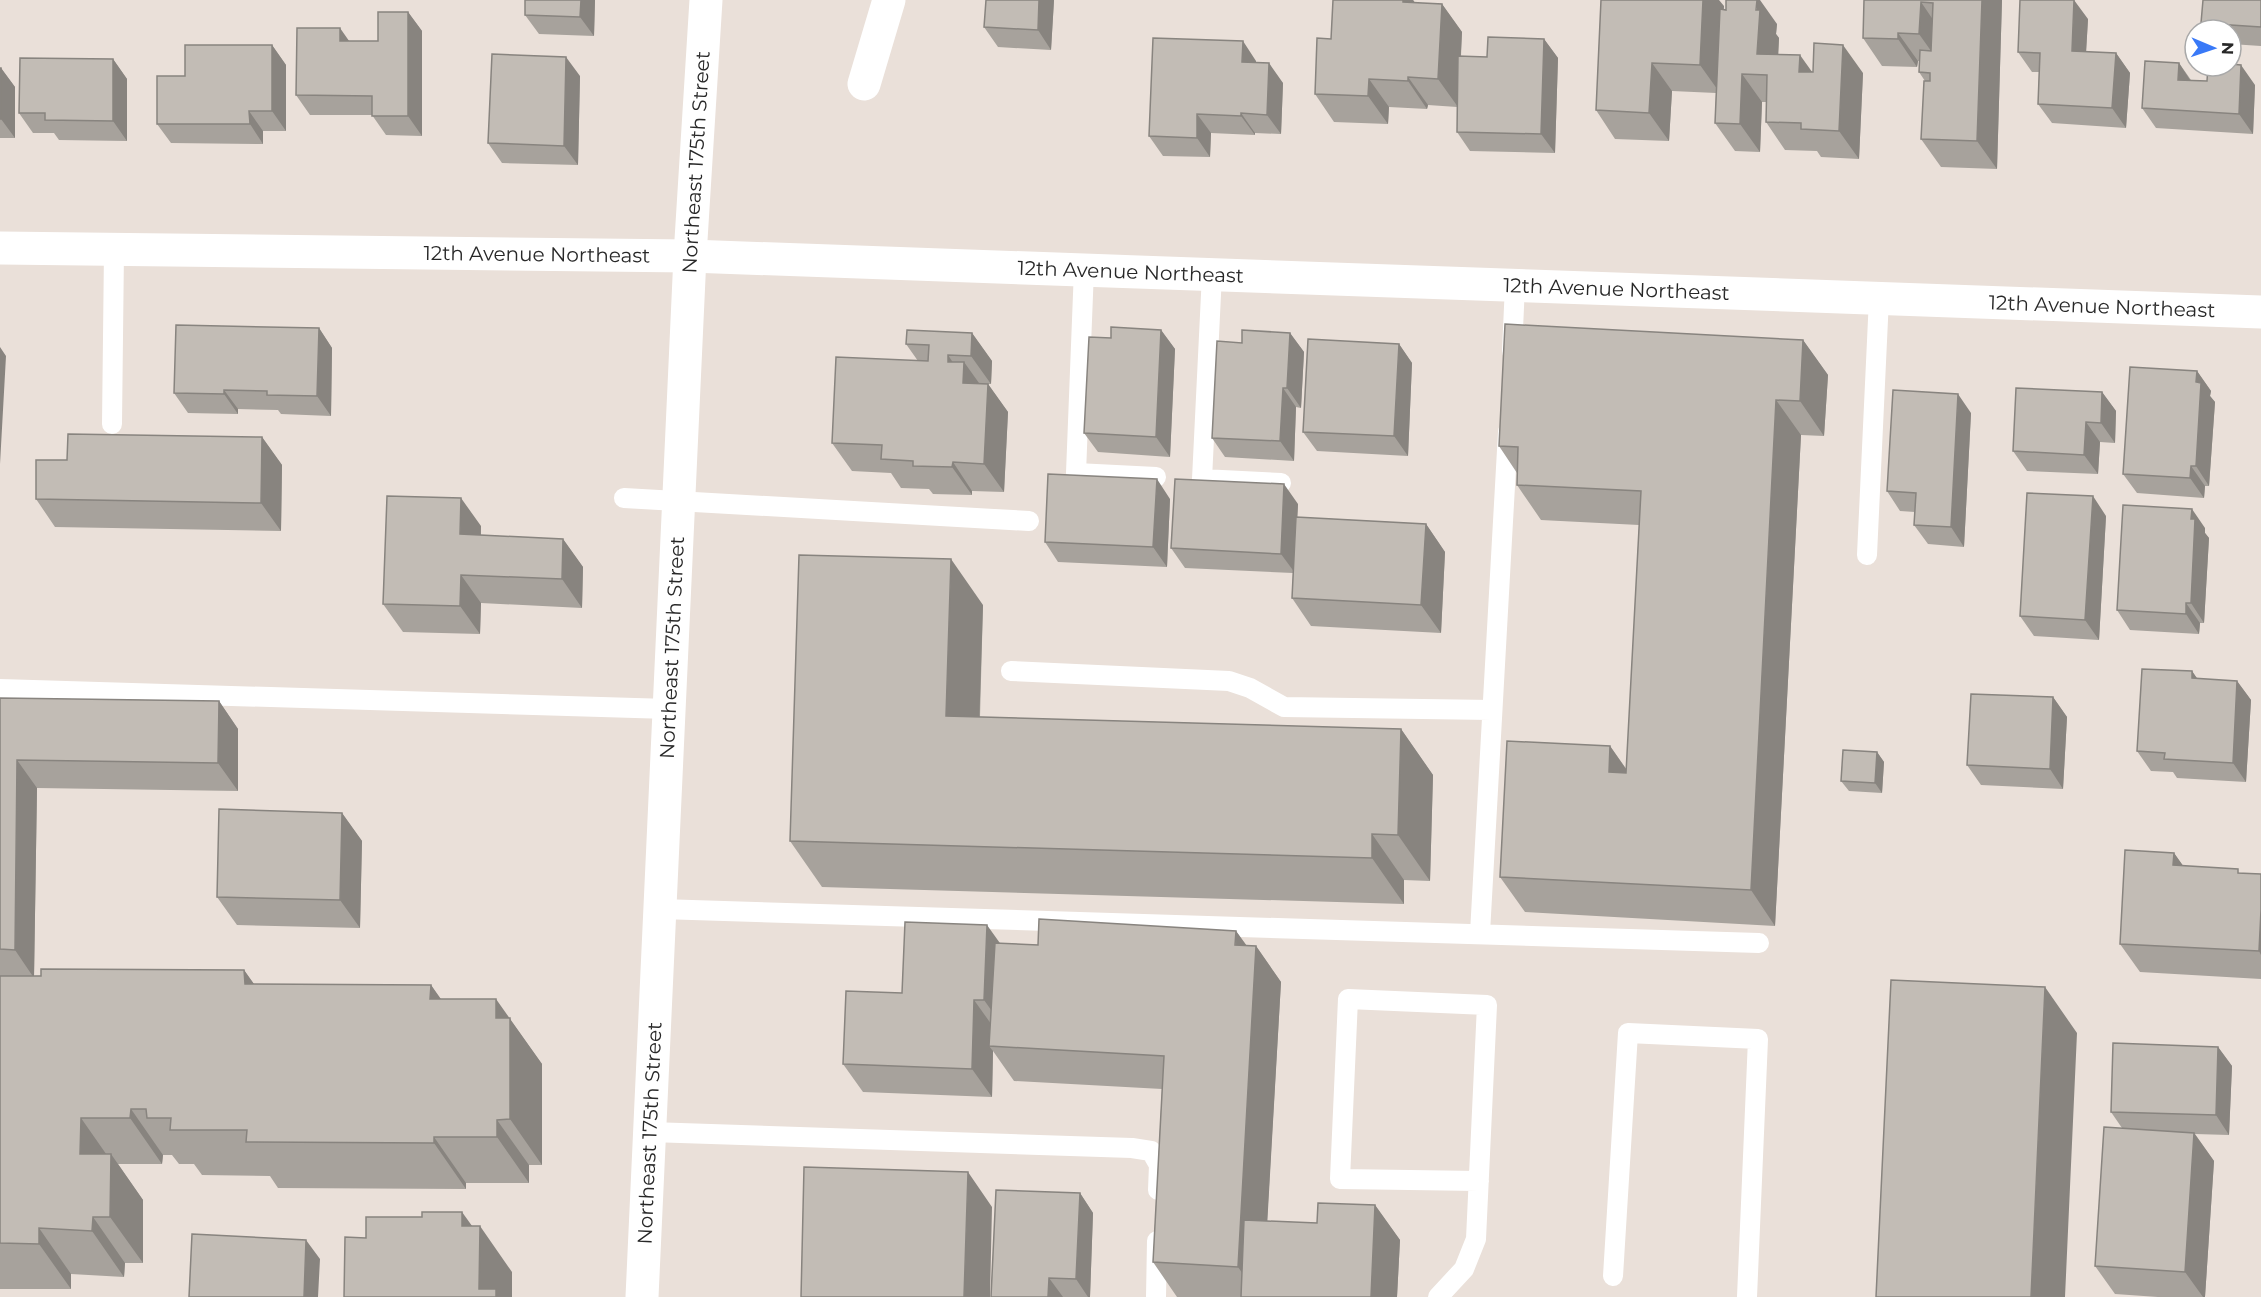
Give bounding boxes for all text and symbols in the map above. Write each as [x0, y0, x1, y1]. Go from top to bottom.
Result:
north arrow [2183, 18, 2243, 78]
text: N [2218, 42, 2237, 55]
street label: Northeast 175th Street [677, 50, 715, 274]
street label: 12th Avenue Northeast [424, 241, 650, 268]
street label: 12th Avenue Northeast [1017, 256, 1244, 288]
street label: 12th Avenue Northeast [1503, 273, 1730, 305]
street label: 12th Avenue Northeast [1988, 290, 2216, 322]
street label: Northeast 175th Street [655, 536, 689, 760]
street label: Northeast 175th Street [632, 1021, 667, 1245]

